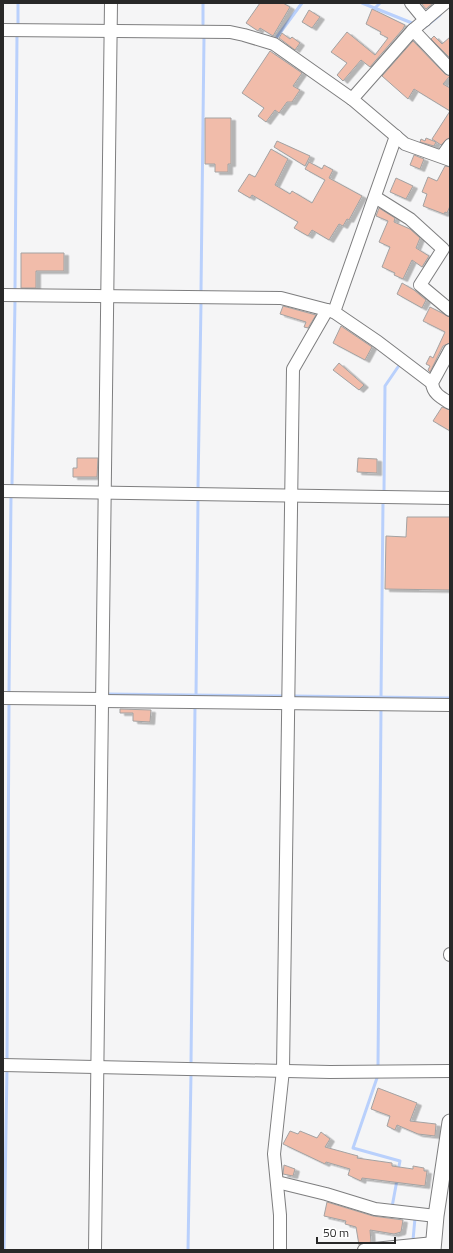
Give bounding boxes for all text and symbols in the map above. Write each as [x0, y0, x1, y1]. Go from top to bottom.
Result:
scale bar [317, 1219, 395, 1245]
text: 50 m [323, 1223, 349, 1242]

